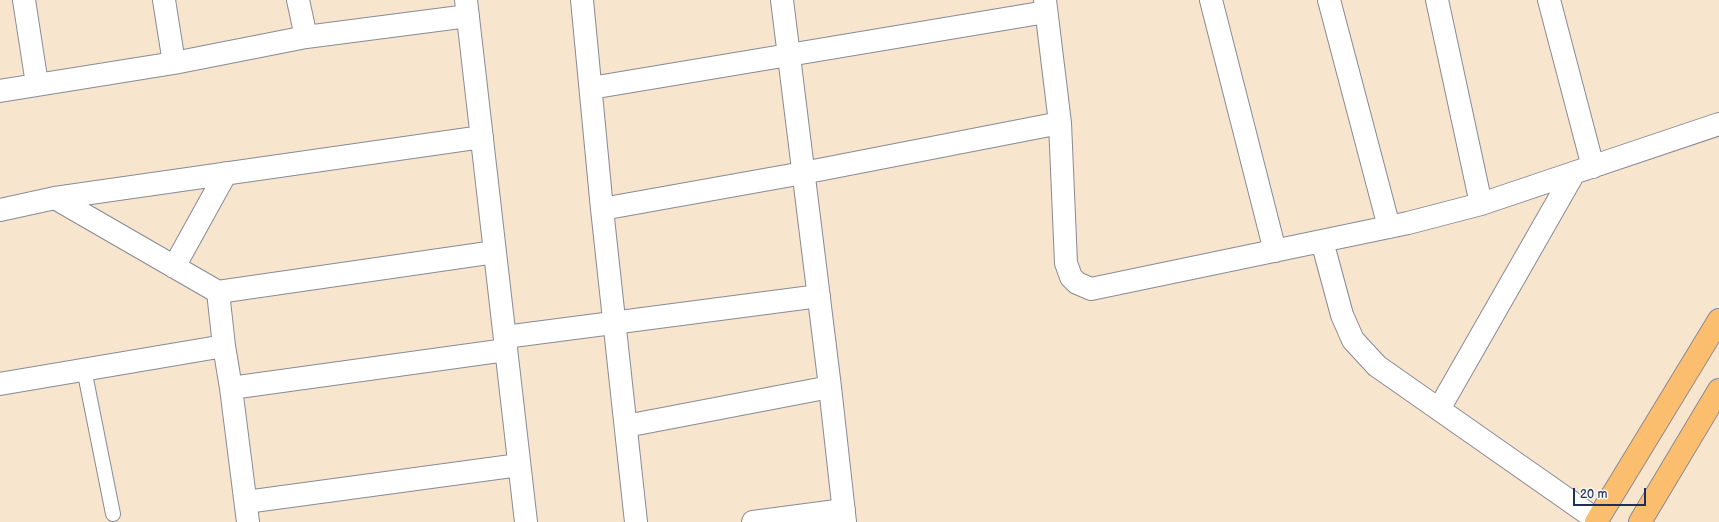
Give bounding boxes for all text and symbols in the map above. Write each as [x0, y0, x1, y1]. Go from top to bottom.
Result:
scale bar [1575, 480, 1648, 506]
text: 20 m [1580, 487, 1607, 502]

